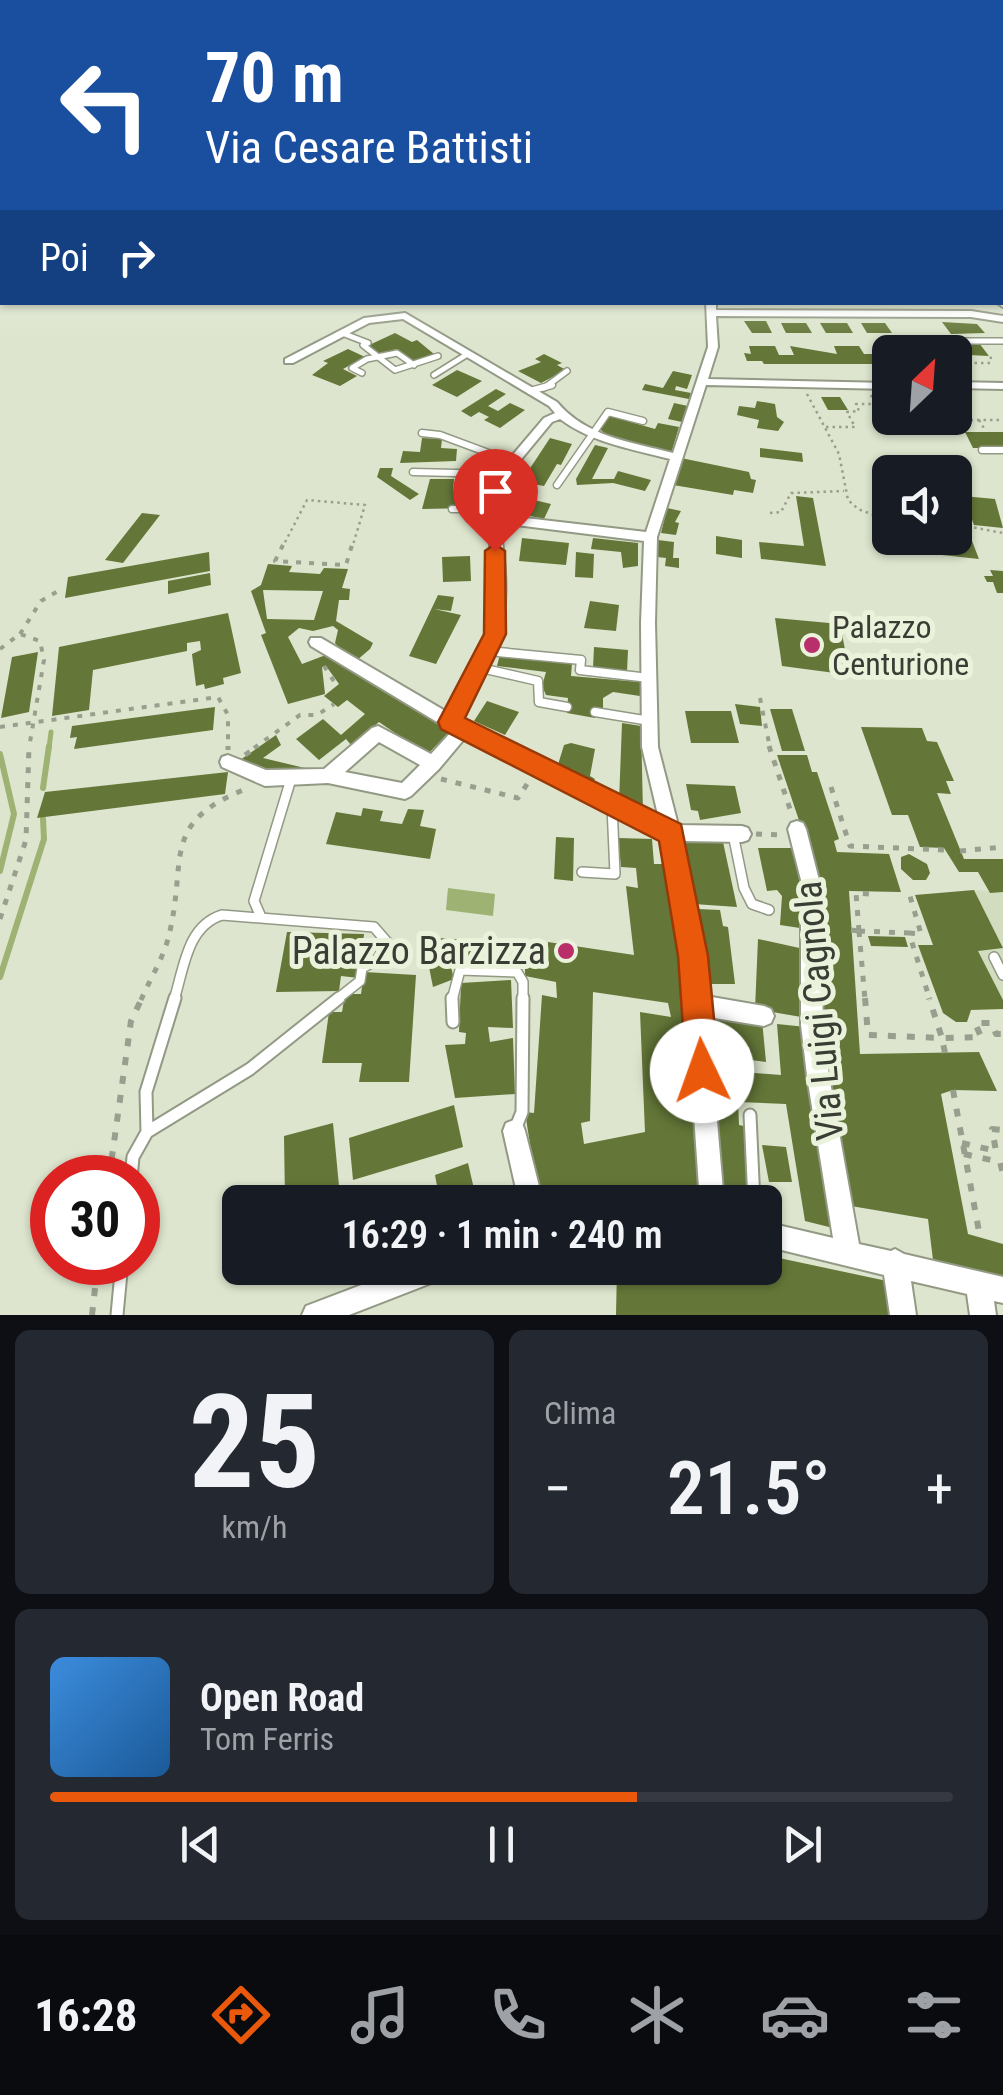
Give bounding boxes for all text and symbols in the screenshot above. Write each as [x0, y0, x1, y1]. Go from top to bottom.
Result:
text: 70 m [205, 37, 344, 119]
icon: left [40, 40, 170, 170]
text: Via Cesare Battisti [205, 121, 533, 174]
icon: right [109, 230, 164, 285]
text: Poi [40, 236, 89, 280]
north arrow [872, 335, 972, 435]
map controls [872, 335, 972, 555]
pin [453, 449, 538, 552]
button: sound [872, 455, 972, 555]
icon: arrive [468, 464, 523, 519]
place label: Palazzo Centurione [832, 608, 969, 683]
marker: Palazzo Centurione [801, 634, 823, 656]
street label: Via Luigi Cagnola [786, 879, 852, 1143]
place label: Palazzo Barzizza [292, 929, 546, 973]
marker: Palazzo Barzizza [555, 940, 577, 962]
position arrow [650, 1019, 754, 1123]
speed limit sign: 30 [30, 1155, 160, 1285]
text: 16:29 · 1 min · 240 m [342, 1213, 662, 1257]
text: 25 [189, 1366, 320, 1519]
text: Clima [544, 1394, 616, 1432]
text: 21.5° [667, 1444, 830, 1532]
text: − [544, 1457, 572, 1521]
text: + [926, 1457, 953, 1521]
text: km/h [222, 1508, 287, 1546]
text: Open Road [200, 1676, 364, 1720]
text: Tom Ferris [200, 1720, 334, 1758]
icon: previous [173, 1817, 228, 1872]
icon: pause [474, 1817, 529, 1872]
icon: next [775, 1817, 830, 1872]
icon: directions [206, 1980, 276, 2050]
icon: music [345, 1980, 415, 2050]
icon: phone [483, 1980, 553, 2050]
icon: climate [622, 1980, 692, 2050]
icon: car [760, 1980, 830, 2050]
icon: filters [899, 1980, 969, 2050]
text: 16:28 [34, 1989, 138, 2042]

